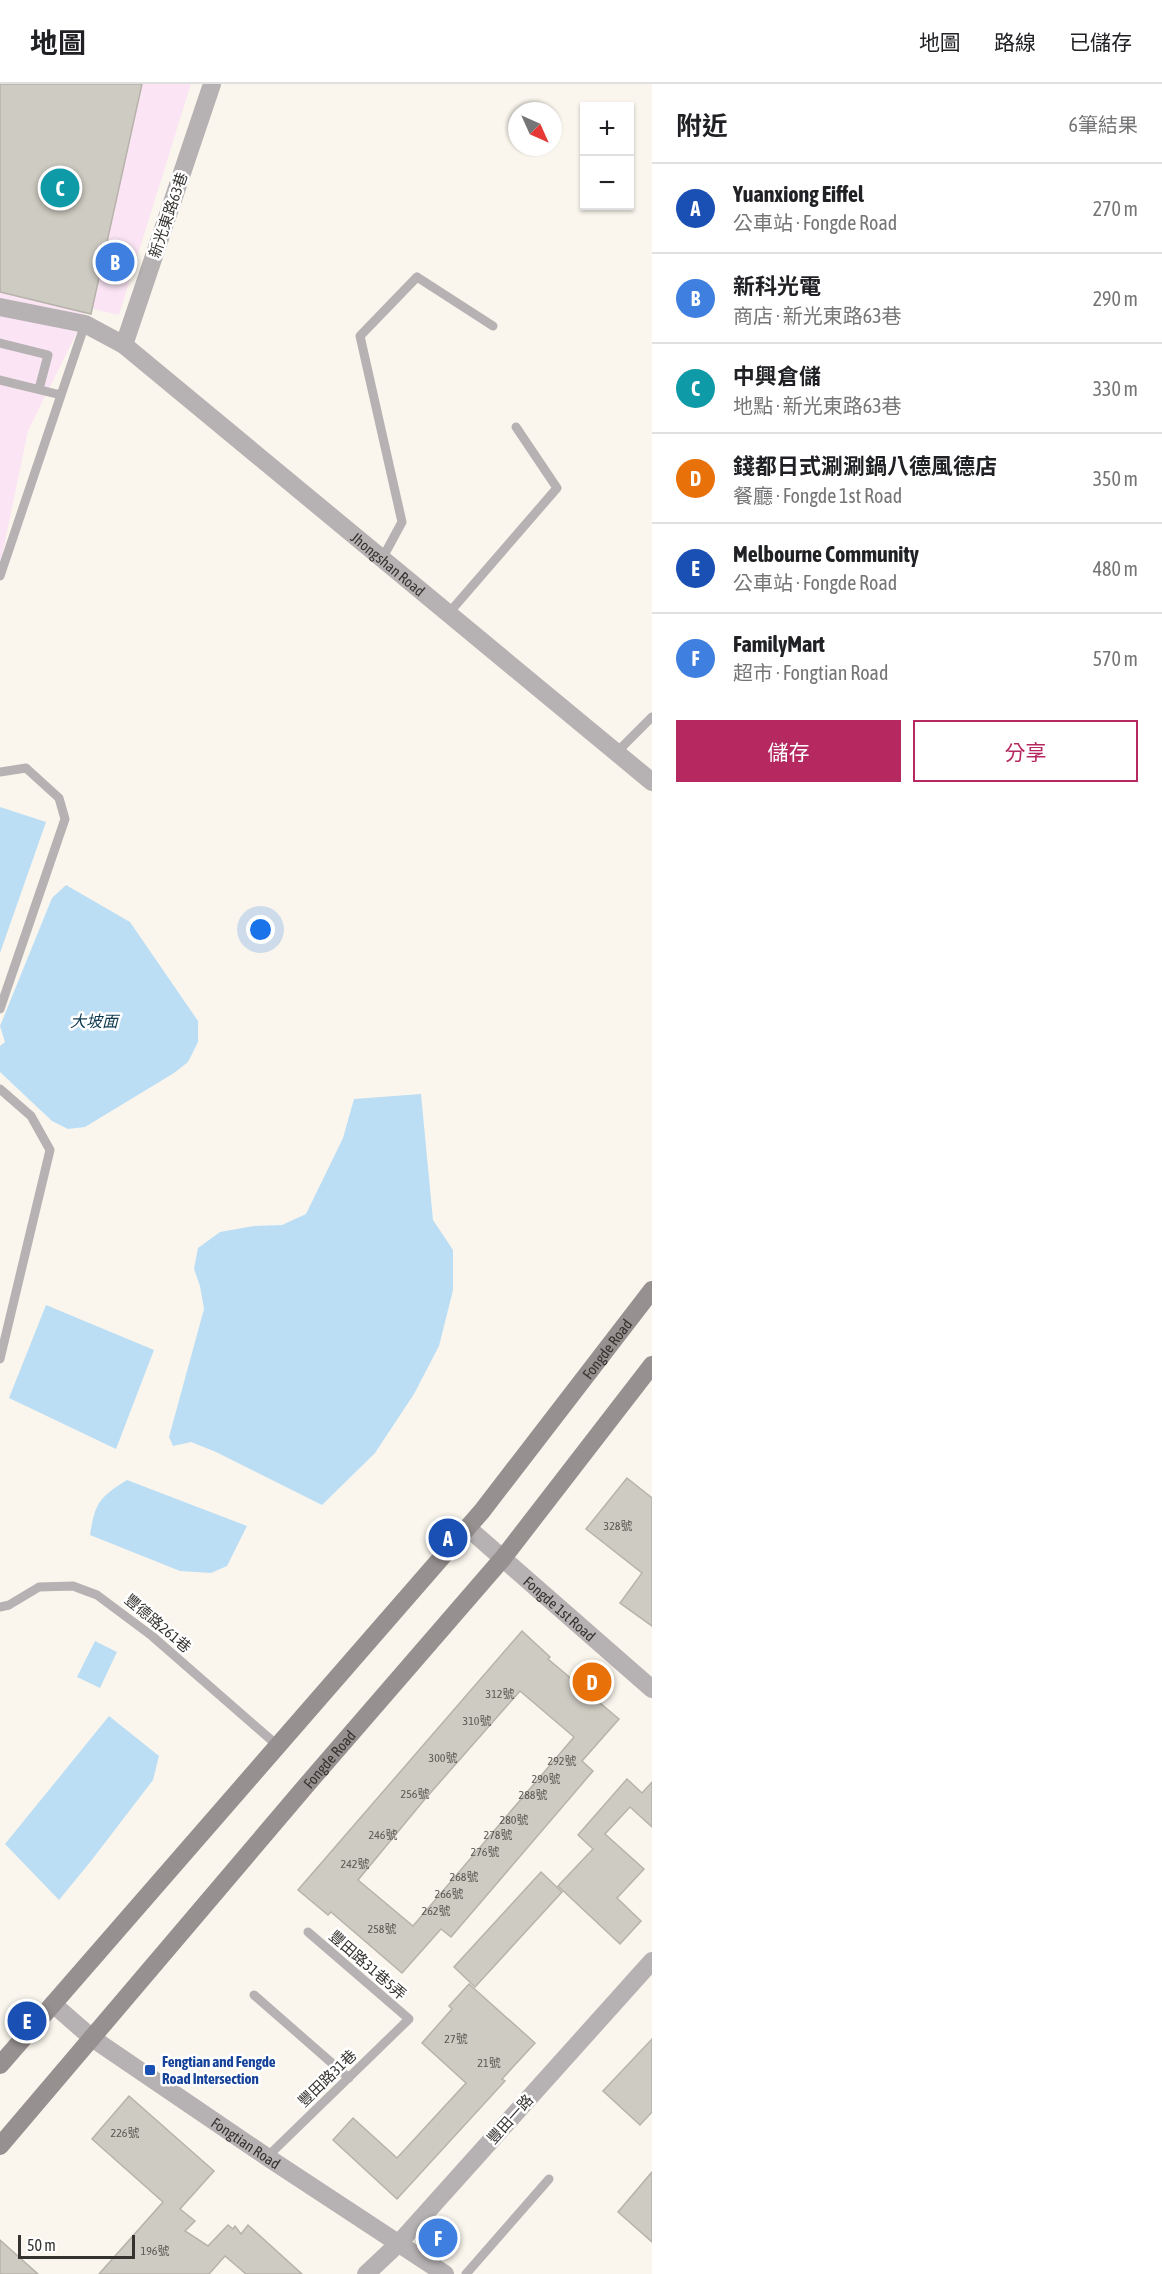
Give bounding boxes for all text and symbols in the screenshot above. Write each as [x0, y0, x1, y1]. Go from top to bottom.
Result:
text: 地圖 [30, 27, 86, 59]
text: 地圖 [919, 30, 961, 54]
text: 路線 [994, 30, 1036, 54]
text: 已儲存 [1069, 30, 1132, 54]
north arrow [508, 102, 562, 156]
map controls [580, 102, 634, 210]
button: + [580, 102, 634, 156]
text: 附近 [676, 111, 728, 141]
text: 6筆結果 [1069, 113, 1138, 136]
button: − [580, 156, 634, 210]
pin: C [40, 166, 80, 210]
street label: 新光東路63巷 [145, 170, 191, 260]
text: Yuanxiong Eiffel [733, 181, 864, 207]
text: A [691, 197, 700, 220]
text: 270 m [1093, 197, 1138, 220]
text: 公車站 · Fongde Road [733, 211, 897, 234]
pin: B [96, 240, 134, 285]
text: 新科光電 [733, 273, 821, 299]
text: B [691, 287, 700, 310]
text: 290 m [1093, 287, 1138, 310]
text: 商店 · 新光東路63巷 [733, 304, 902, 327]
text: 中興倉儲 [733, 363, 821, 389]
text: C [691, 377, 700, 400]
text: 330 m [1093, 377, 1138, 400]
text: 地點 · 新光東路63巷 [733, 394, 902, 417]
text: 錢都日式涮涮鍋八德風德店 [733, 453, 997, 479]
text: D [690, 467, 701, 490]
text: 350 m [1093, 467, 1138, 490]
text: 餐廳 · Fongde 1st Road [733, 484, 902, 507]
street label: Jhongshan Road [348, 528, 429, 599]
text: Melbourne Community [733, 541, 919, 567]
text: E [691, 557, 700, 580]
text: 480 m [1093, 557, 1138, 580]
text: 公車站 · Fongde Road [733, 571, 897, 594]
text: FamilyMart [733, 631, 825, 657]
text: F [691, 647, 700, 670]
text: 570 m [1093, 647, 1138, 670]
text: 超市 · Fongtian Road [733, 661, 888, 684]
button: 儲存 [676, 720, 901, 782]
button: 分享 [913, 720, 1138, 782]
your location [246, 915, 275, 944]
water label: 大坡面 [70, 1012, 121, 1030]
street label: Fongde Road [578, 1315, 635, 1382]
pin: A [428, 1516, 468, 1560]
house number: 328號 [604, 1519, 632, 1533]
street label: Fongde 1st Road [520, 1572, 599, 1644]
street label: 豐德路261巷 [121, 1590, 195, 1656]
pin: D [572, 1660, 612, 1704]
house number: 312號 [486, 1687, 514, 1701]
house number: 310號 [463, 1714, 491, 1728]
street label: Fongde Road [299, 1727, 359, 1791]
house number: 300號 [429, 1751, 457, 1765]
house number: 292號 [548, 1754, 576, 1768]
house number: 290號 [532, 1772, 560, 1786]
house number: 256號 [401, 1787, 429, 1801]
house number: 288號 [519, 1788, 547, 1802]
house number: 280號 [500, 1813, 528, 1827]
house number: 246號 [369, 1828, 397, 1842]
house number: 278號 [484, 1828, 512, 1842]
house number: 276號 [471, 1845, 499, 1859]
house number: 242號 [341, 1857, 369, 1871]
house number: 268號 [450, 1870, 478, 1884]
house number: 266號 [435, 1887, 463, 1901]
house number: 262號 [422, 1904, 450, 1918]
house number: 258號 [368, 1922, 396, 1936]
street label: 豐田路31巷5弄 [326, 1927, 410, 2003]
pin: E [8, 1998, 46, 2044]
house number: 27號 [444, 2032, 468, 2046]
street label: 豐田路31巷 [294, 2046, 360, 2110]
place label: Fengtian and Fengde Road Intersection [162, 2053, 276, 2087]
house number: 21號 [477, 2056, 501, 2070]
marker: Fengtian and Fengde Road Intersection [143, 2063, 157, 2077]
street label: 豐田一路 [484, 2091, 536, 2147]
street label: Fongtian Road [208, 2113, 284, 2172]
house number: 226號 [111, 2126, 139, 2140]
pin: F [418, 2216, 458, 2260]
scale bar [18, 2232, 135, 2260]
text: 50 m [27, 2236, 56, 2254]
house number: 196號 [141, 2244, 169, 2258]

